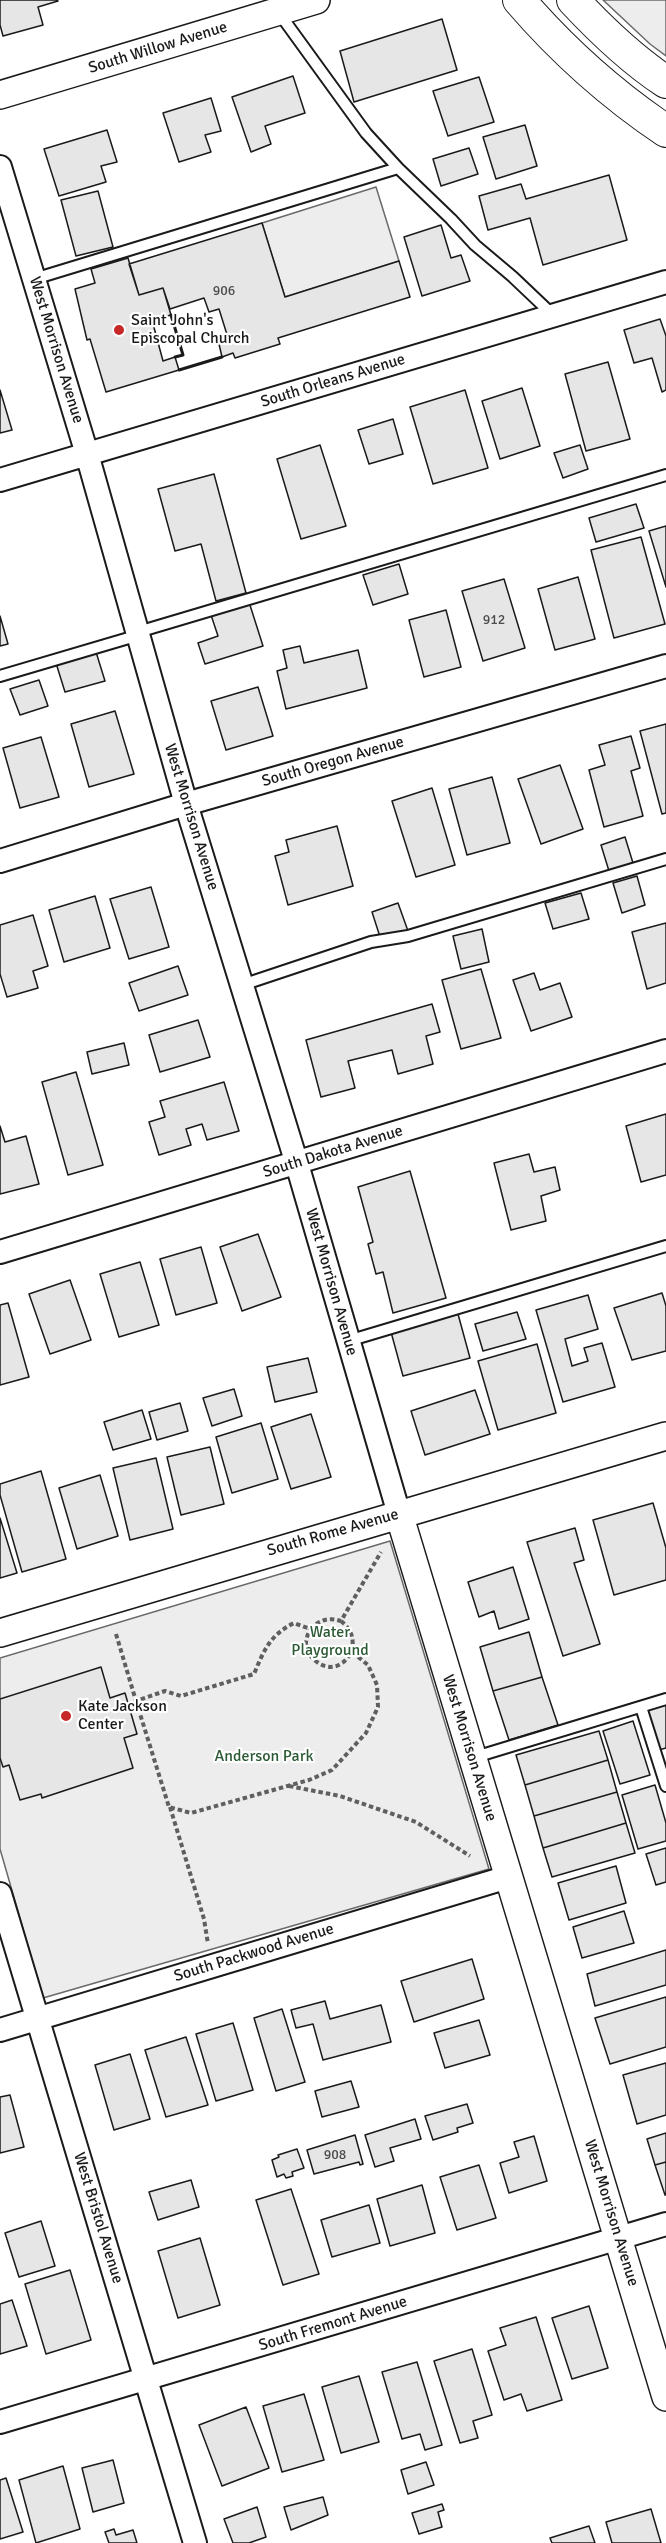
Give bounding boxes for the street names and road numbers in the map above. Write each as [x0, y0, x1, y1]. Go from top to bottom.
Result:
street label: South Willow Avenue [86, 18, 230, 78]
street label: West Morrison Avenue [25, 274, 87, 426]
street label: South Orleans Avenue [258, 350, 408, 412]
street label: South Oregon Avenue [260, 733, 406, 791]
street label: West Morrison Avenue [160, 741, 222, 893]
street label: South Dakota Avenue [261, 1122, 405, 1182]
street label: West Morrison Avenue [301, 1206, 361, 1358]
street label: South Rome Avenue [265, 1505, 401, 1561]
street label: West Morrison Avenue [438, 1672, 500, 1824]
street label: South Packwood Avenue [172, 1920, 336, 1986]
street label: West Morrison Avenue [580, 2137, 642, 2289]
street label: West Bristol Avenue [69, 2150, 127, 2286]
street label: South Fremont Avenue [256, 2292, 410, 2356]

